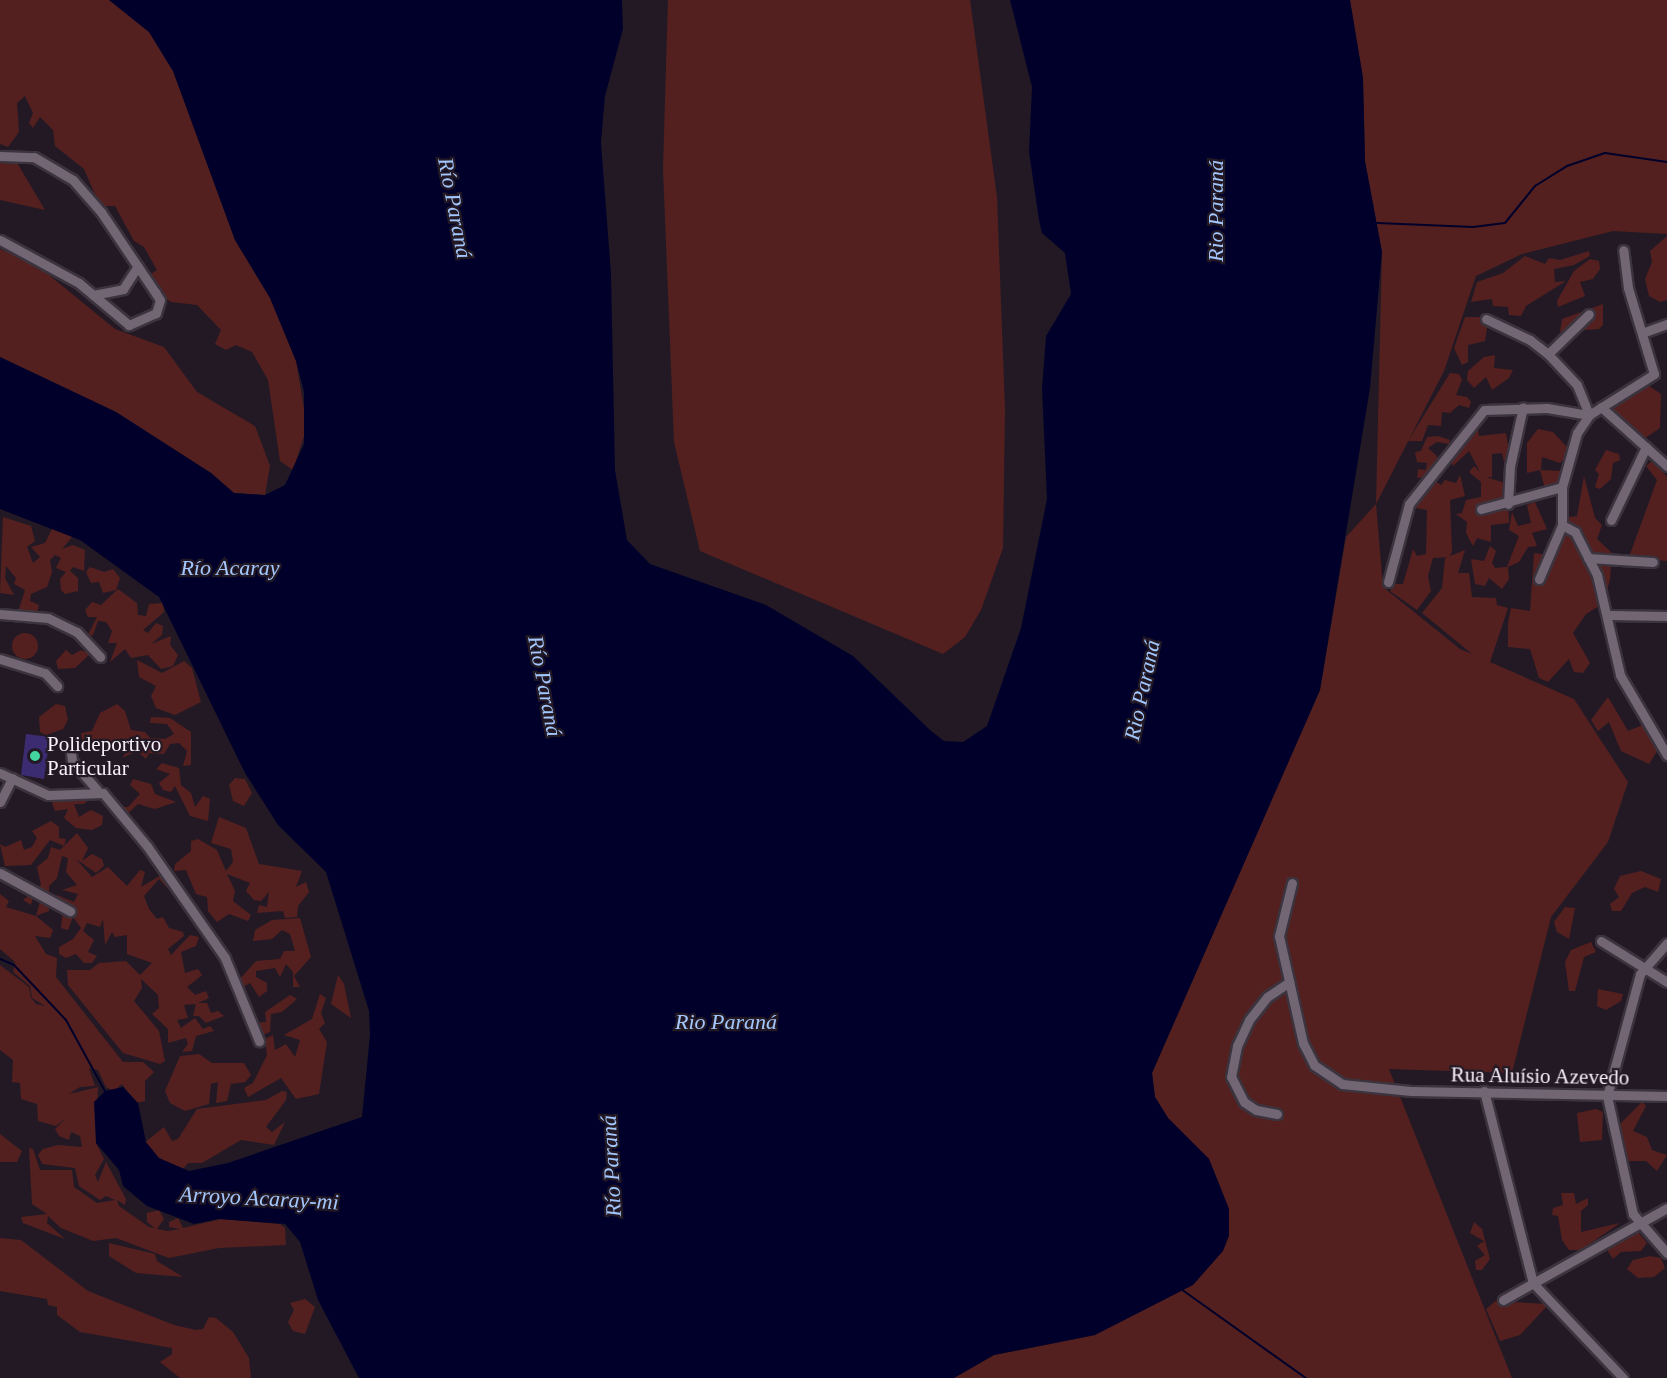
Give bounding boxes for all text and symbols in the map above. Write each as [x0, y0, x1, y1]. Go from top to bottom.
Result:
water label: Río Paraná [432, 155, 478, 261]
water label: Rio Paraná [1203, 160, 1229, 262]
water label: Río Acaray [180, 555, 280, 581]
water label: Río Paraná [522, 633, 568, 739]
water label: Rio Paraná [1118, 637, 1166, 743]
place label: Polideportivo Particular [47, 731, 161, 781]
marker: Polideportivo Particular [28, 749, 42, 763]
water label: Rio Paraná [675, 1009, 777, 1035]
street label: Rua Aluísio Azevedo [1449, 1062, 1631, 1090]
water label: Río Paraná [595, 1114, 627, 1218]
water label: Arroyo Acaray-mi [178, 1181, 340, 1215]

